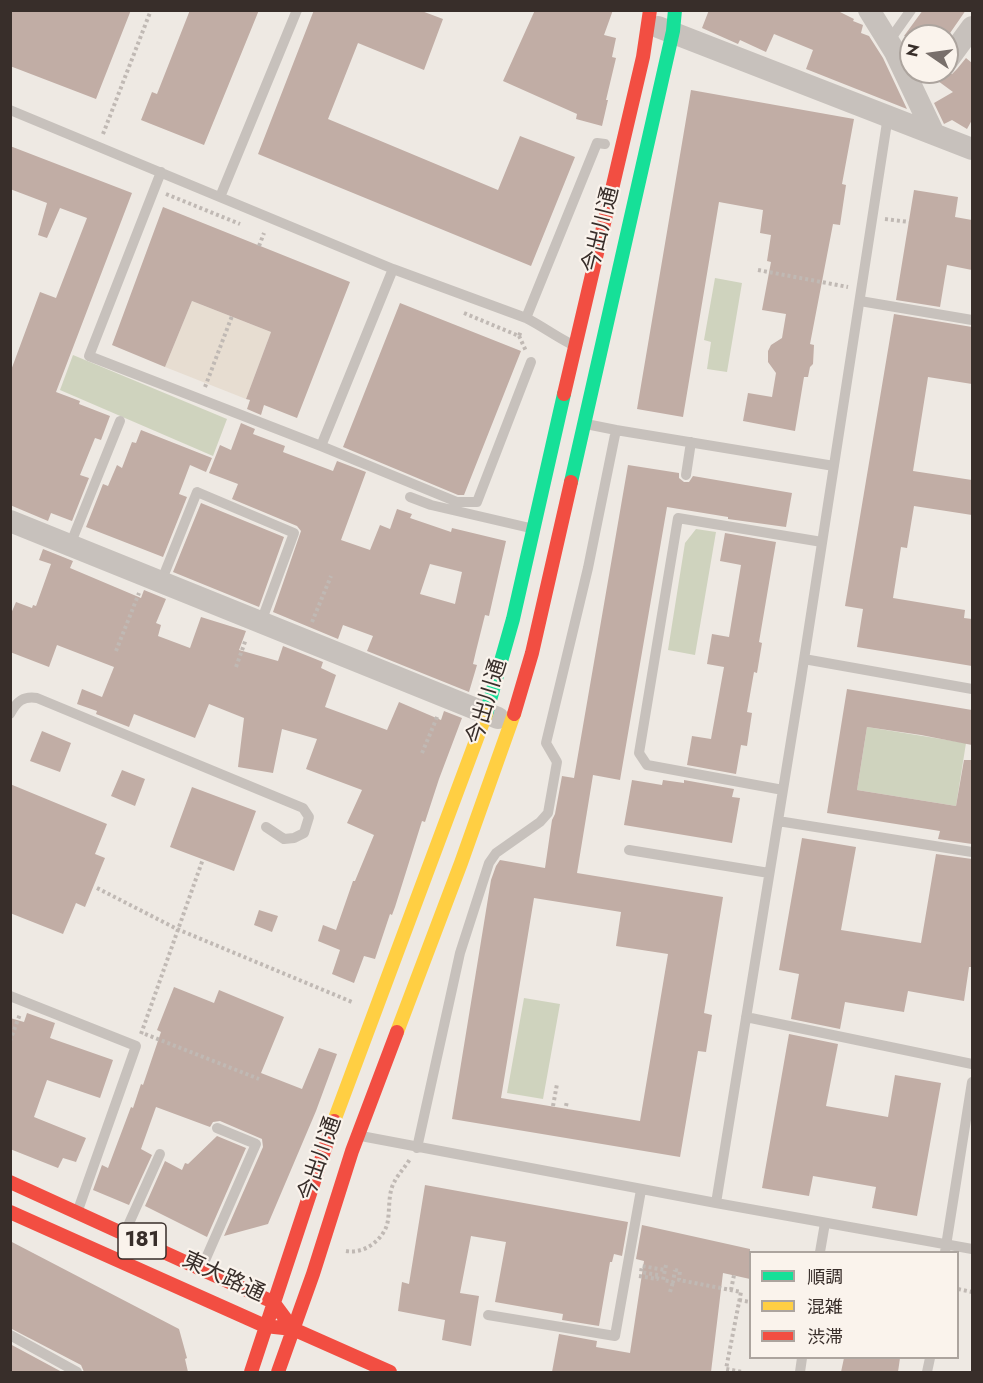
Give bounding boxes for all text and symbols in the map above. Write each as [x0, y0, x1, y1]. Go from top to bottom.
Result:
north arrow [899, 24, 959, 84]
text: N [900, 42, 926, 59]
street label: 今出川通 [579, 184, 625, 276]
street label: 今出川通 [463, 656, 513, 748]
street label: 今出川通 [294, 1113, 348, 1205]
road number: 181 [118, 1223, 166, 1259]
street label: 東大路通 [178, 1247, 268, 1309]
legend [749, 1251, 959, 1359]
text: 順調 [807, 1264, 843, 1290]
text: 混雑 [807, 1294, 843, 1320]
text: 渋滞 [807, 1324, 843, 1350]

